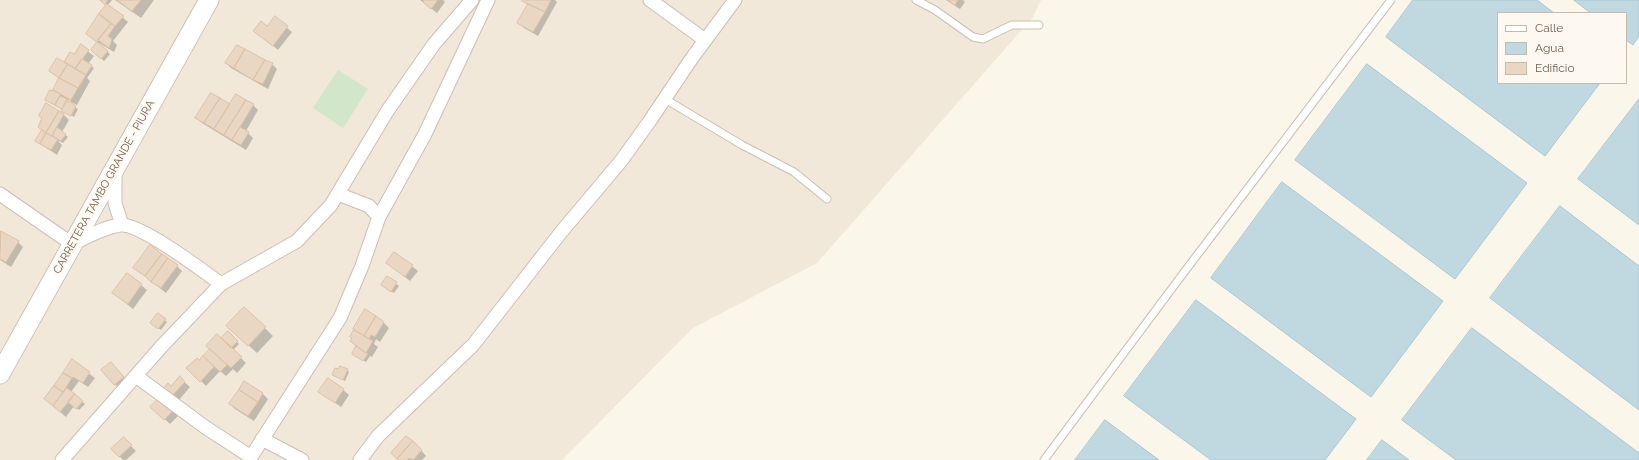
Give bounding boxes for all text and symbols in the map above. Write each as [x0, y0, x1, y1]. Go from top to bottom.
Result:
legend [1497, 12, 1627, 84]
text: Calle [1535, 21, 1563, 35]
text: Agua [1535, 41, 1564, 55]
text: Edificio [1535, 61, 1575, 75]
street label: CARRETERA TAMBO GRANDE - PIURA [51, 98, 157, 276]

